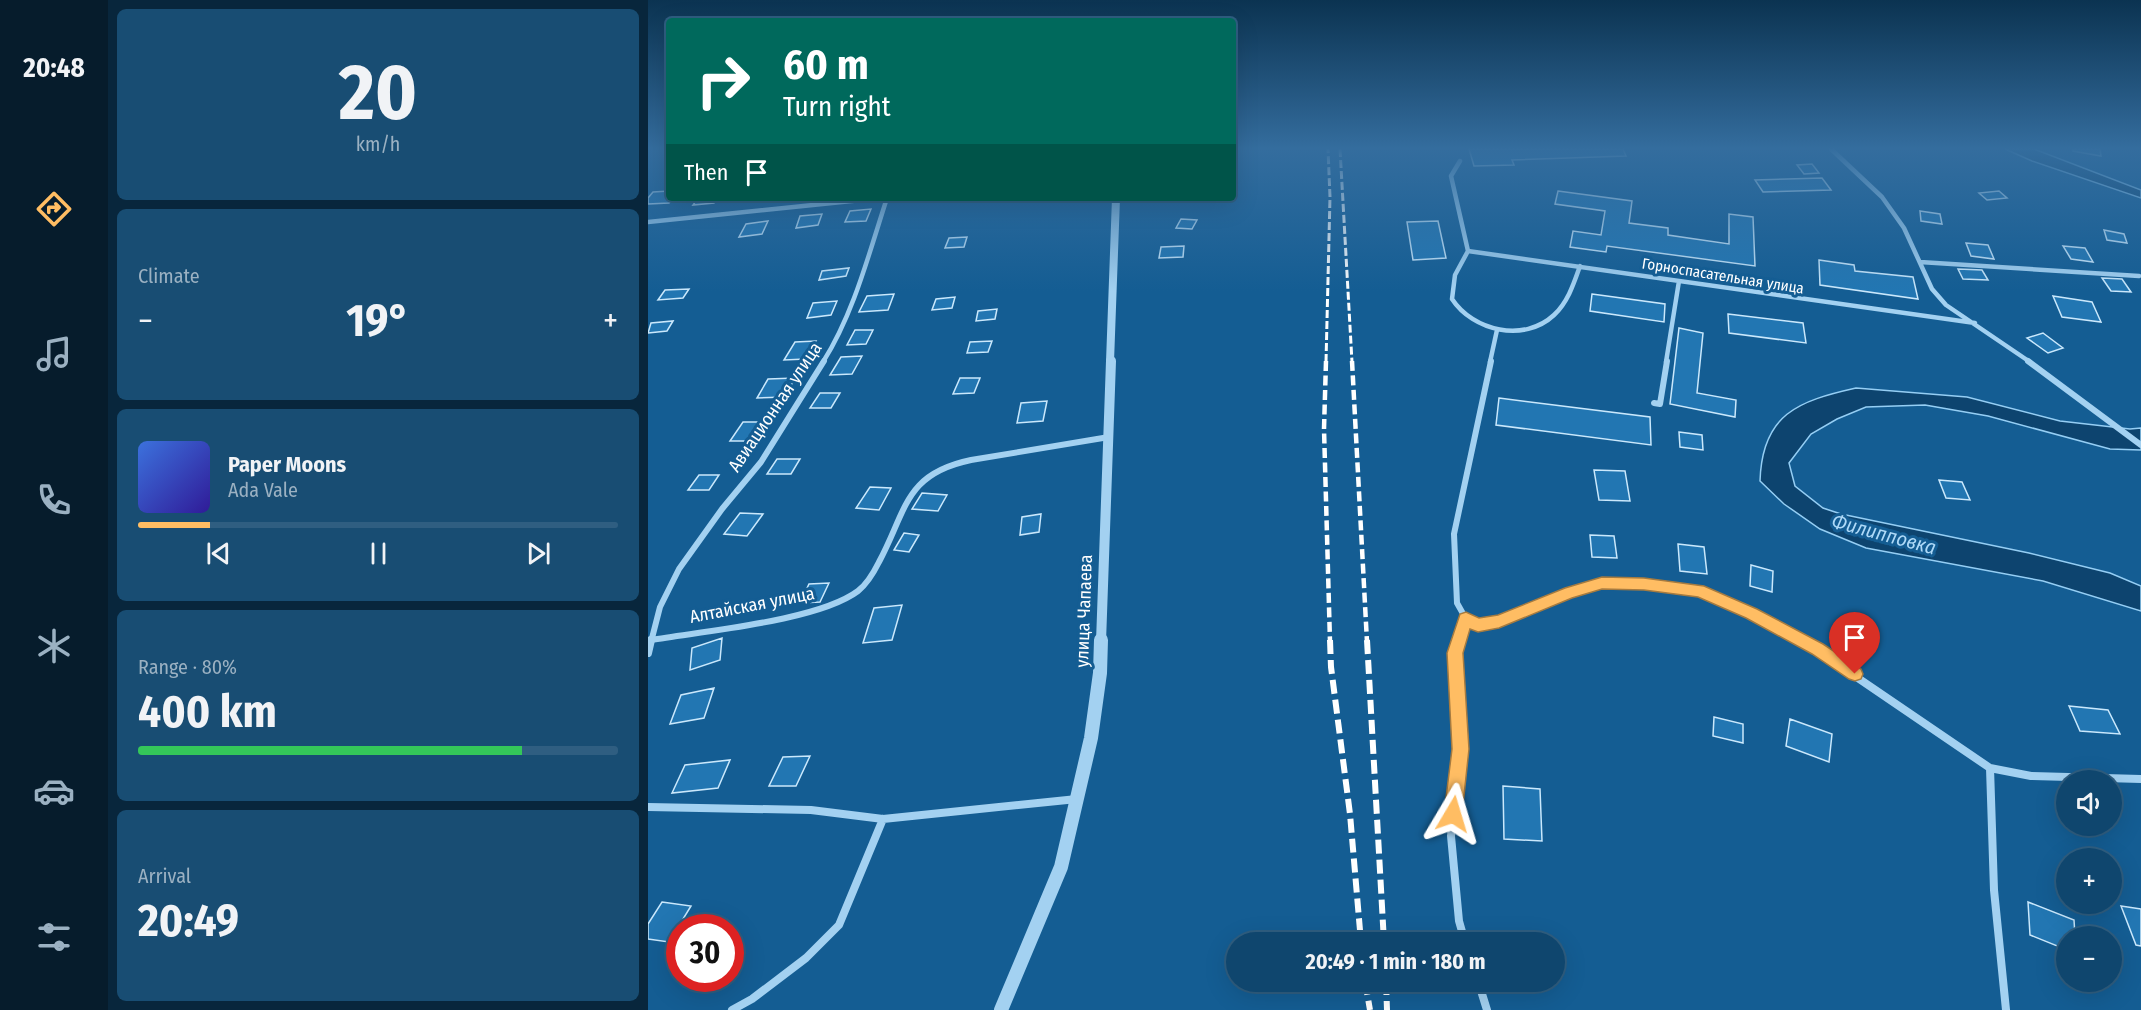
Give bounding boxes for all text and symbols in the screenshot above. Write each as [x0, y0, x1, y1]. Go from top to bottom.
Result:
text: 60 m [783, 40, 869, 90]
icon: right [684, 42, 762, 120]
text: 20 [339, 46, 417, 140]
text: 20:48 [23, 52, 85, 84]
text: Turn right [783, 91, 891, 123]
text: km/h [356, 132, 400, 156]
icon: arrive [740, 156, 773, 189]
text: Then [684, 159, 728, 186]
icon: directions [33, 188, 75, 230]
street label: Горноспасательная улица [1641, 254, 1805, 298]
text: Climate [138, 264, 200, 288]
text: 19° [346, 294, 410, 348]
text: − [138, 301, 153, 341]
text: + [603, 301, 618, 341]
icon: music [33, 333, 75, 375]
street label: Авиационная улица [723, 338, 827, 476]
text: Paper Moons [228, 451, 346, 478]
text: Ada Vale [228, 478, 298, 502]
icon: phone [33, 479, 75, 521]
water label: Филипповка [1829, 509, 1939, 559]
icon: previous [202, 537, 235, 570]
icon: pause [362, 537, 395, 570]
icon: next [522, 537, 555, 570]
street label: улица Чапаева [1071, 554, 1097, 668]
street label: Алтайская улица [688, 582, 817, 628]
pin [1829, 612, 1880, 674]
icon: arrive [1838, 621, 1871, 654]
icon: climate [33, 625, 75, 667]
text: Range · 80% [138, 655, 237, 679]
text: 400 km [138, 685, 277, 739]
icon: car [33, 770, 75, 812]
map controls [2056, 770, 2122, 992]
button: sound [2056, 770, 2122, 836]
position arrow [1421, 782, 1485, 846]
button: + [2056, 848, 2122, 914]
text: Arrival [138, 864, 191, 888]
text: 20:49 [138, 894, 239, 948]
speed limit sign: 30 [666, 914, 744, 992]
icon: filters [33, 916, 75, 958]
button: − [2056, 926, 2122, 992]
text: 20:49 · 1 min · 180 m [1306, 948, 1485, 975]

